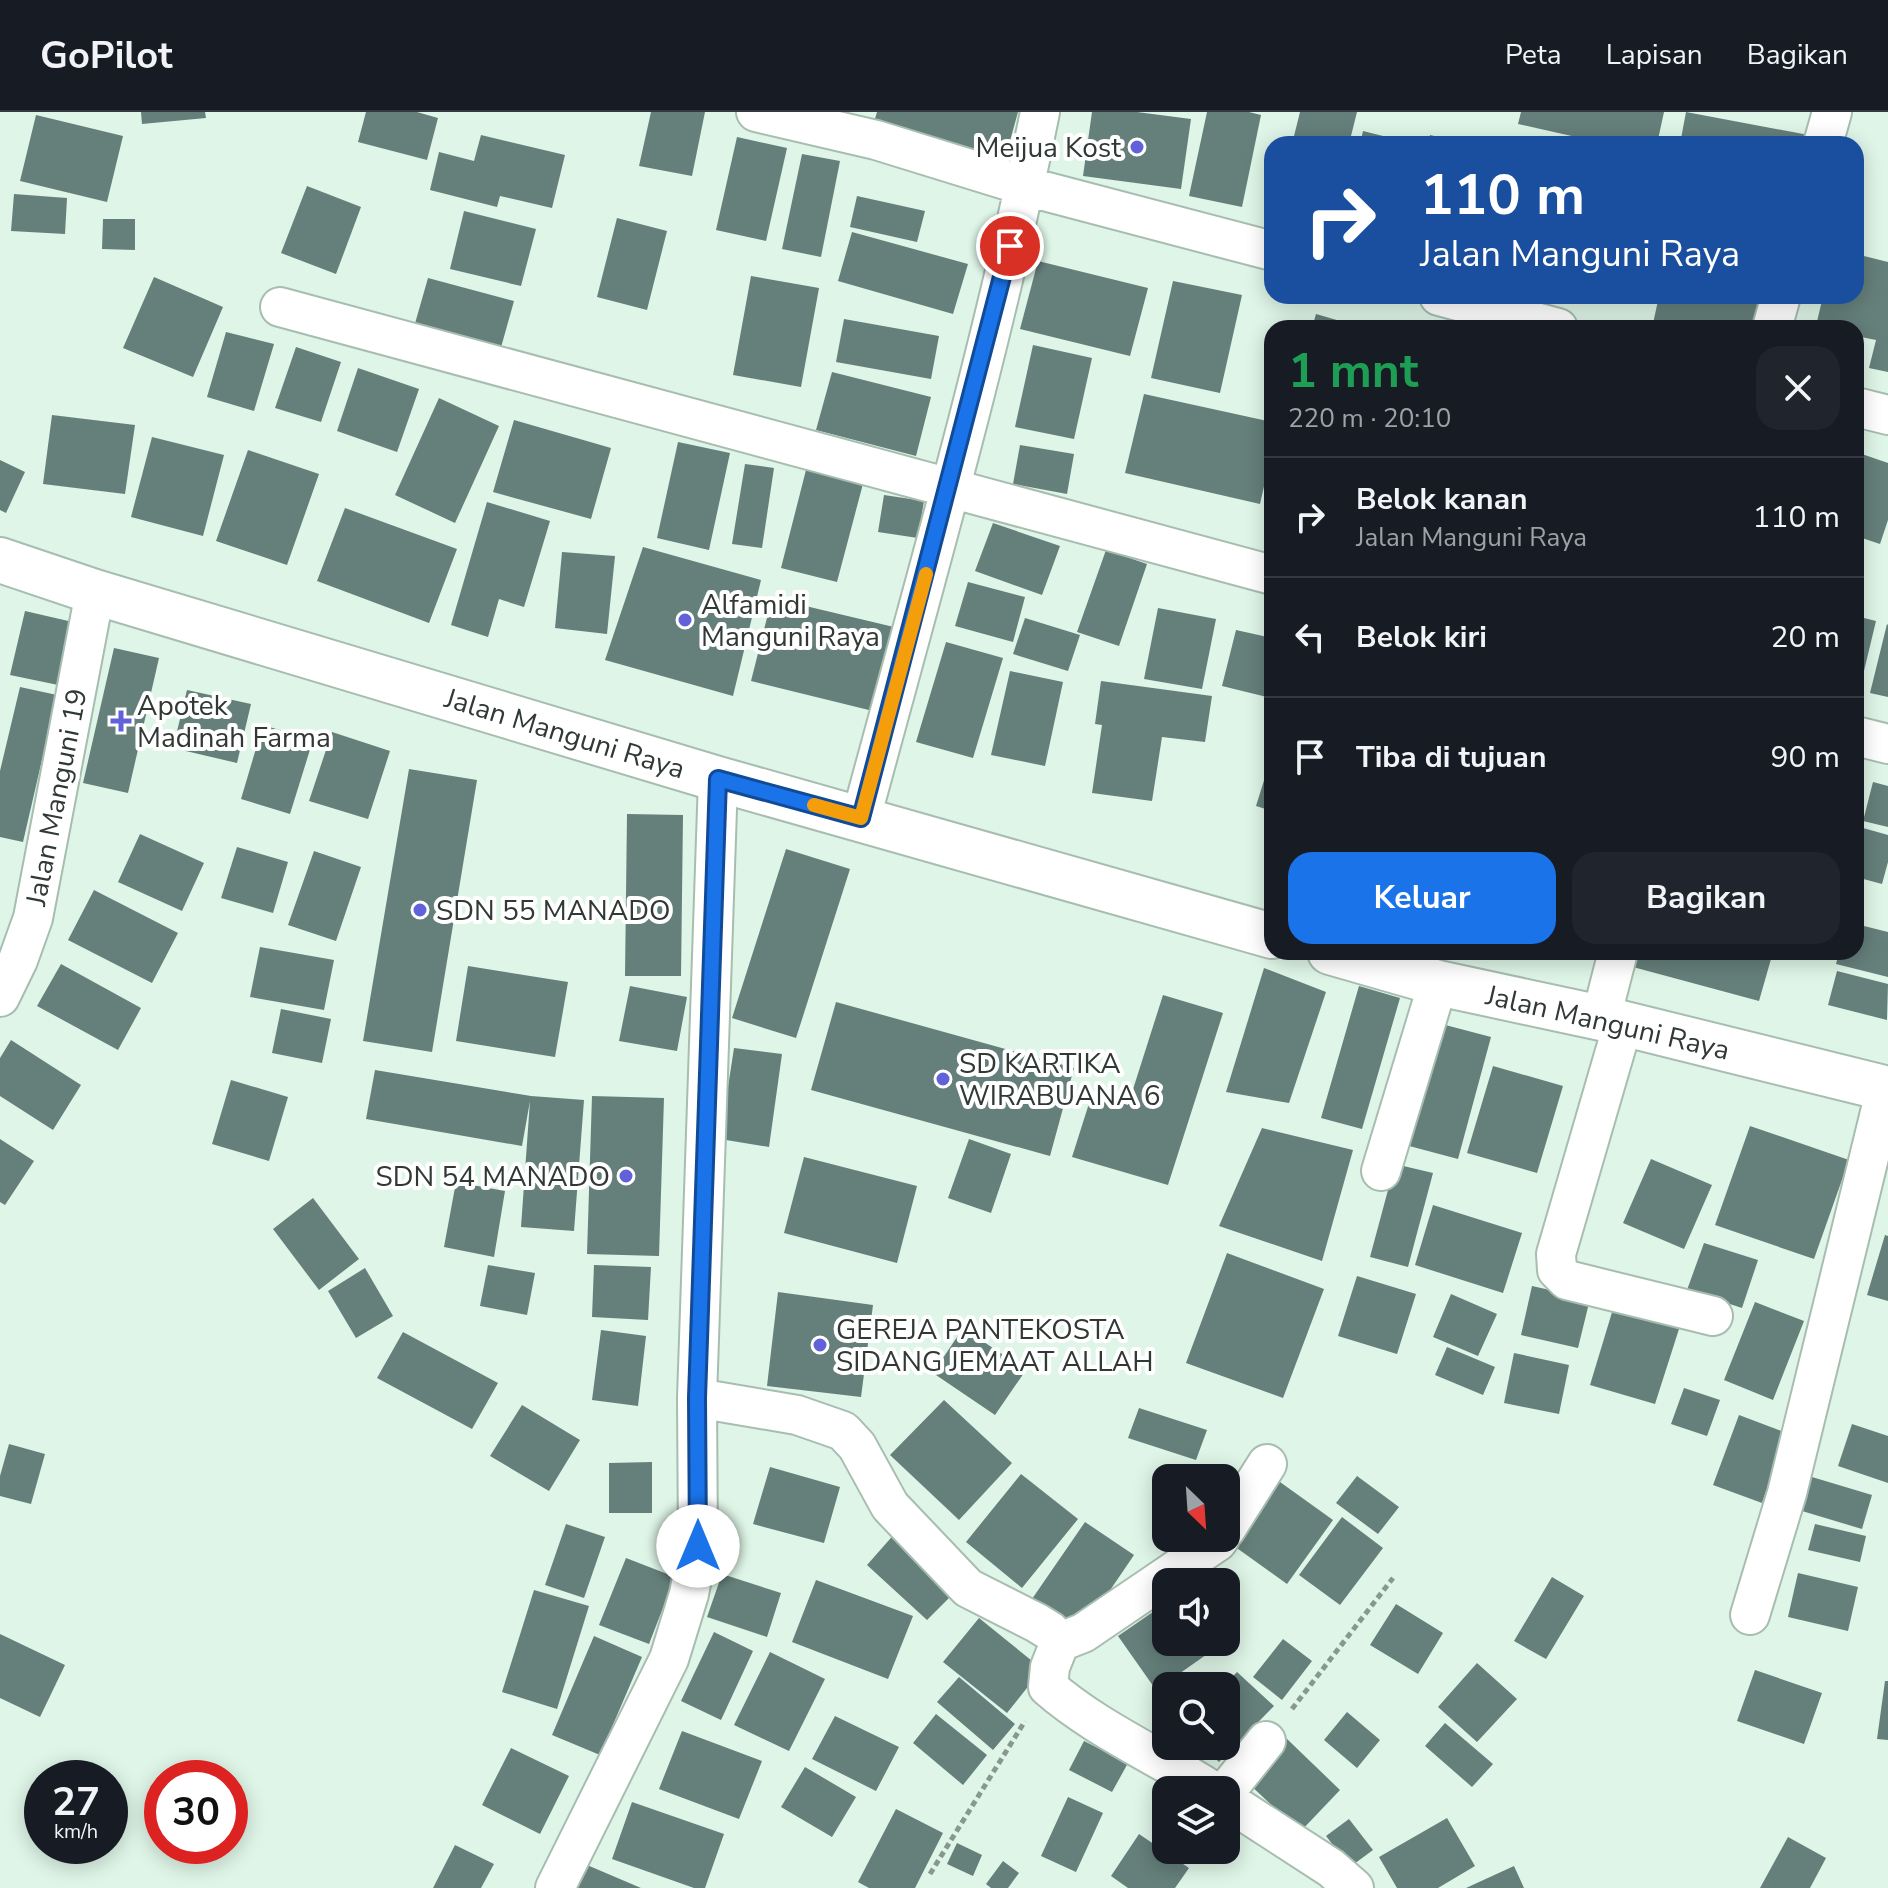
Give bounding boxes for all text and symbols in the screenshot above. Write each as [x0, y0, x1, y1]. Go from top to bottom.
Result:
text: GoPilot [40, 30, 173, 81]
text: Peta [1505, 36, 1562, 74]
text: Lapisan [1606, 36, 1703, 74]
text: Bagikan [1747, 36, 1848, 74]
place label: Meijua Kost [975, 129, 1121, 167]
marker: Meijua Kost [1128, 138, 1146, 156]
text: 110 m [1420, 157, 1585, 234]
icon: right [1288, 168, 1392, 272]
pin [976, 212, 1044, 280]
icon: arrive [988, 224, 1032, 268]
text: Jalan Manguni Raya [1420, 230, 1740, 279]
text: 1 mnt [1288, 338, 1418, 404]
button: close [1756, 346, 1840, 430]
text: 220 m · 20:10 [1288, 401, 1451, 436]
text: Belok kanan [1356, 479, 1528, 520]
icon: right [1288, 495, 1332, 539]
text: 110 m [1753, 497, 1840, 538]
text: Jalan Manguni Raya [1356, 520, 1587, 555]
place label: Alfamidi Manguni Raya [701, 586, 880, 656]
marker: Alfamidi Manguni Raya [676, 611, 694, 629]
icon: left [1288, 615, 1332, 659]
text: Belok kiri [1356, 617, 1487, 658]
text: 20 m [1771, 617, 1840, 658]
street label: Jalan Manguni Raya [439, 679, 689, 789]
street label: Jalan Manguni 19 [17, 686, 97, 910]
place label: Apotek Madinah Farma [137, 687, 331, 757]
marker: Apotek Madinah Farma [112, 712, 130, 730]
icon: arrive [1288, 735, 1332, 779]
text: Tiba di tujuan [1356, 737, 1547, 778]
text: 90 m [1771, 737, 1840, 778]
button: Keluar [1288, 852, 1556, 944]
button: Bagikan [1572, 852, 1840, 944]
place label: SDN 55 MANADO [436, 892, 670, 930]
marker: SDN 55 MANADO [411, 901, 429, 919]
street label: Jalan Manguni Raya [1481, 976, 1733, 1069]
place label: SD KARTIKA WIRABUANA 6 [959, 1045, 1161, 1115]
marker: SD KARTIKA WIRABUANA 6 [934, 1070, 952, 1088]
place label: SDN 54 MANADO [376, 1158, 610, 1196]
marker: SDN 54 MANADO [617, 1167, 635, 1185]
place label: GEREJA PANTEKOSTA SIDANG JEMAAT ALLAH [836, 1311, 1154, 1381]
marker: GEREJA PANTEKOSTA SIDANG JEMAAT ALLAH [811, 1336, 829, 1354]
north arrow [1152, 1464, 1240, 1552]
map controls [1152, 1464, 1240, 1864]
position arrow [656, 1504, 740, 1588]
button: sound [1152, 1568, 1240, 1656]
button: search [1152, 1672, 1240, 1760]
speed limit sign: 30 [144, 1760, 248, 1864]
text: 27 [52, 1775, 100, 1829]
button: layers [1152, 1776, 1240, 1864]
text: km/h [54, 1818, 98, 1845]

